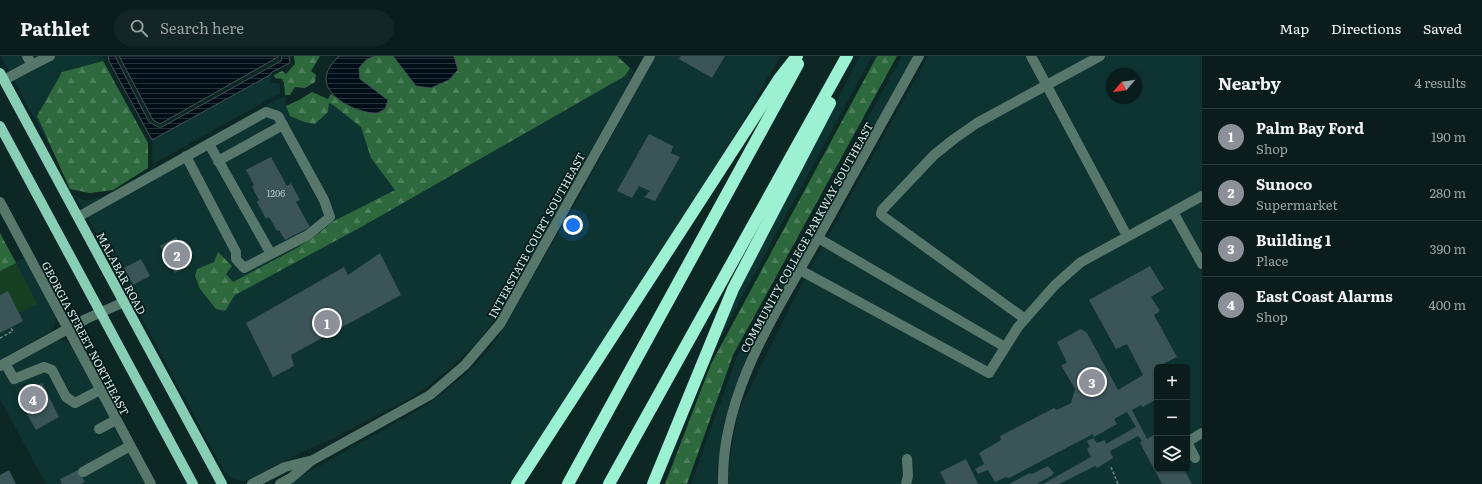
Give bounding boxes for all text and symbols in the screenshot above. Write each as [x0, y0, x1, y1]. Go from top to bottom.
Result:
search box [114, 10, 394, 46]
text: Pathlet [20, 14, 90, 42]
text: Search here [160, 16, 244, 39]
icon: search [128, 17, 150, 39]
text: Map [1279, 18, 1309, 38]
text: Directions [1331, 18, 1401, 38]
text: Saved [1423, 18, 1462, 38]
north arrow [1106, 68, 1142, 104]
text: Nearby [1218, 70, 1281, 95]
text: 4 results [1415, 73, 1466, 92]
text: Palm Bay Ford [1256, 116, 1364, 139]
street label: COMMUNITY COLLEGE PARKWAY SOUTHEAST [736, 119, 876, 355]
text: 1 [1228, 127, 1234, 146]
text: 190 m [1431, 127, 1466, 146]
text: Shop [1256, 139, 1288, 158]
street label: INTERSTATE COURT SOUTHEAST [484, 149, 588, 321]
text: Sunoco [1256, 172, 1312, 195]
text: 2 [1228, 183, 1234, 202]
text: 280 m [1430, 183, 1466, 202]
house number: 1206 [267, 186, 285, 200]
text: Supermarket [1256, 195, 1338, 214]
your location [563, 215, 583, 235]
text: Building 1 [1256, 228, 1331, 251]
street label: MALABAR ROAD [93, 229, 151, 317]
text: 3 [1227, 239, 1235, 258]
text: 390 m [1429, 239, 1466, 258]
pin: 2 [164, 240, 190, 270]
text: Place [1256, 251, 1288, 270]
street label: GEORGIA STREET NORTHEAST [39, 258, 133, 418]
text: East Coast Alarms [1256, 284, 1393, 307]
text: 4 [1227, 295, 1235, 314]
text: 400 m [1429, 295, 1466, 314]
text: Shop [1256, 307, 1288, 326]
pin: 1 [314, 308, 340, 338]
map controls [1154, 364, 1190, 472]
button: + [1154, 364, 1190, 400]
pin: 3 [1079, 367, 1105, 397]
pin: 4 [20, 384, 46, 414]
button: − [1154, 400, 1190, 436]
button: layers [1154, 436, 1190, 472]

